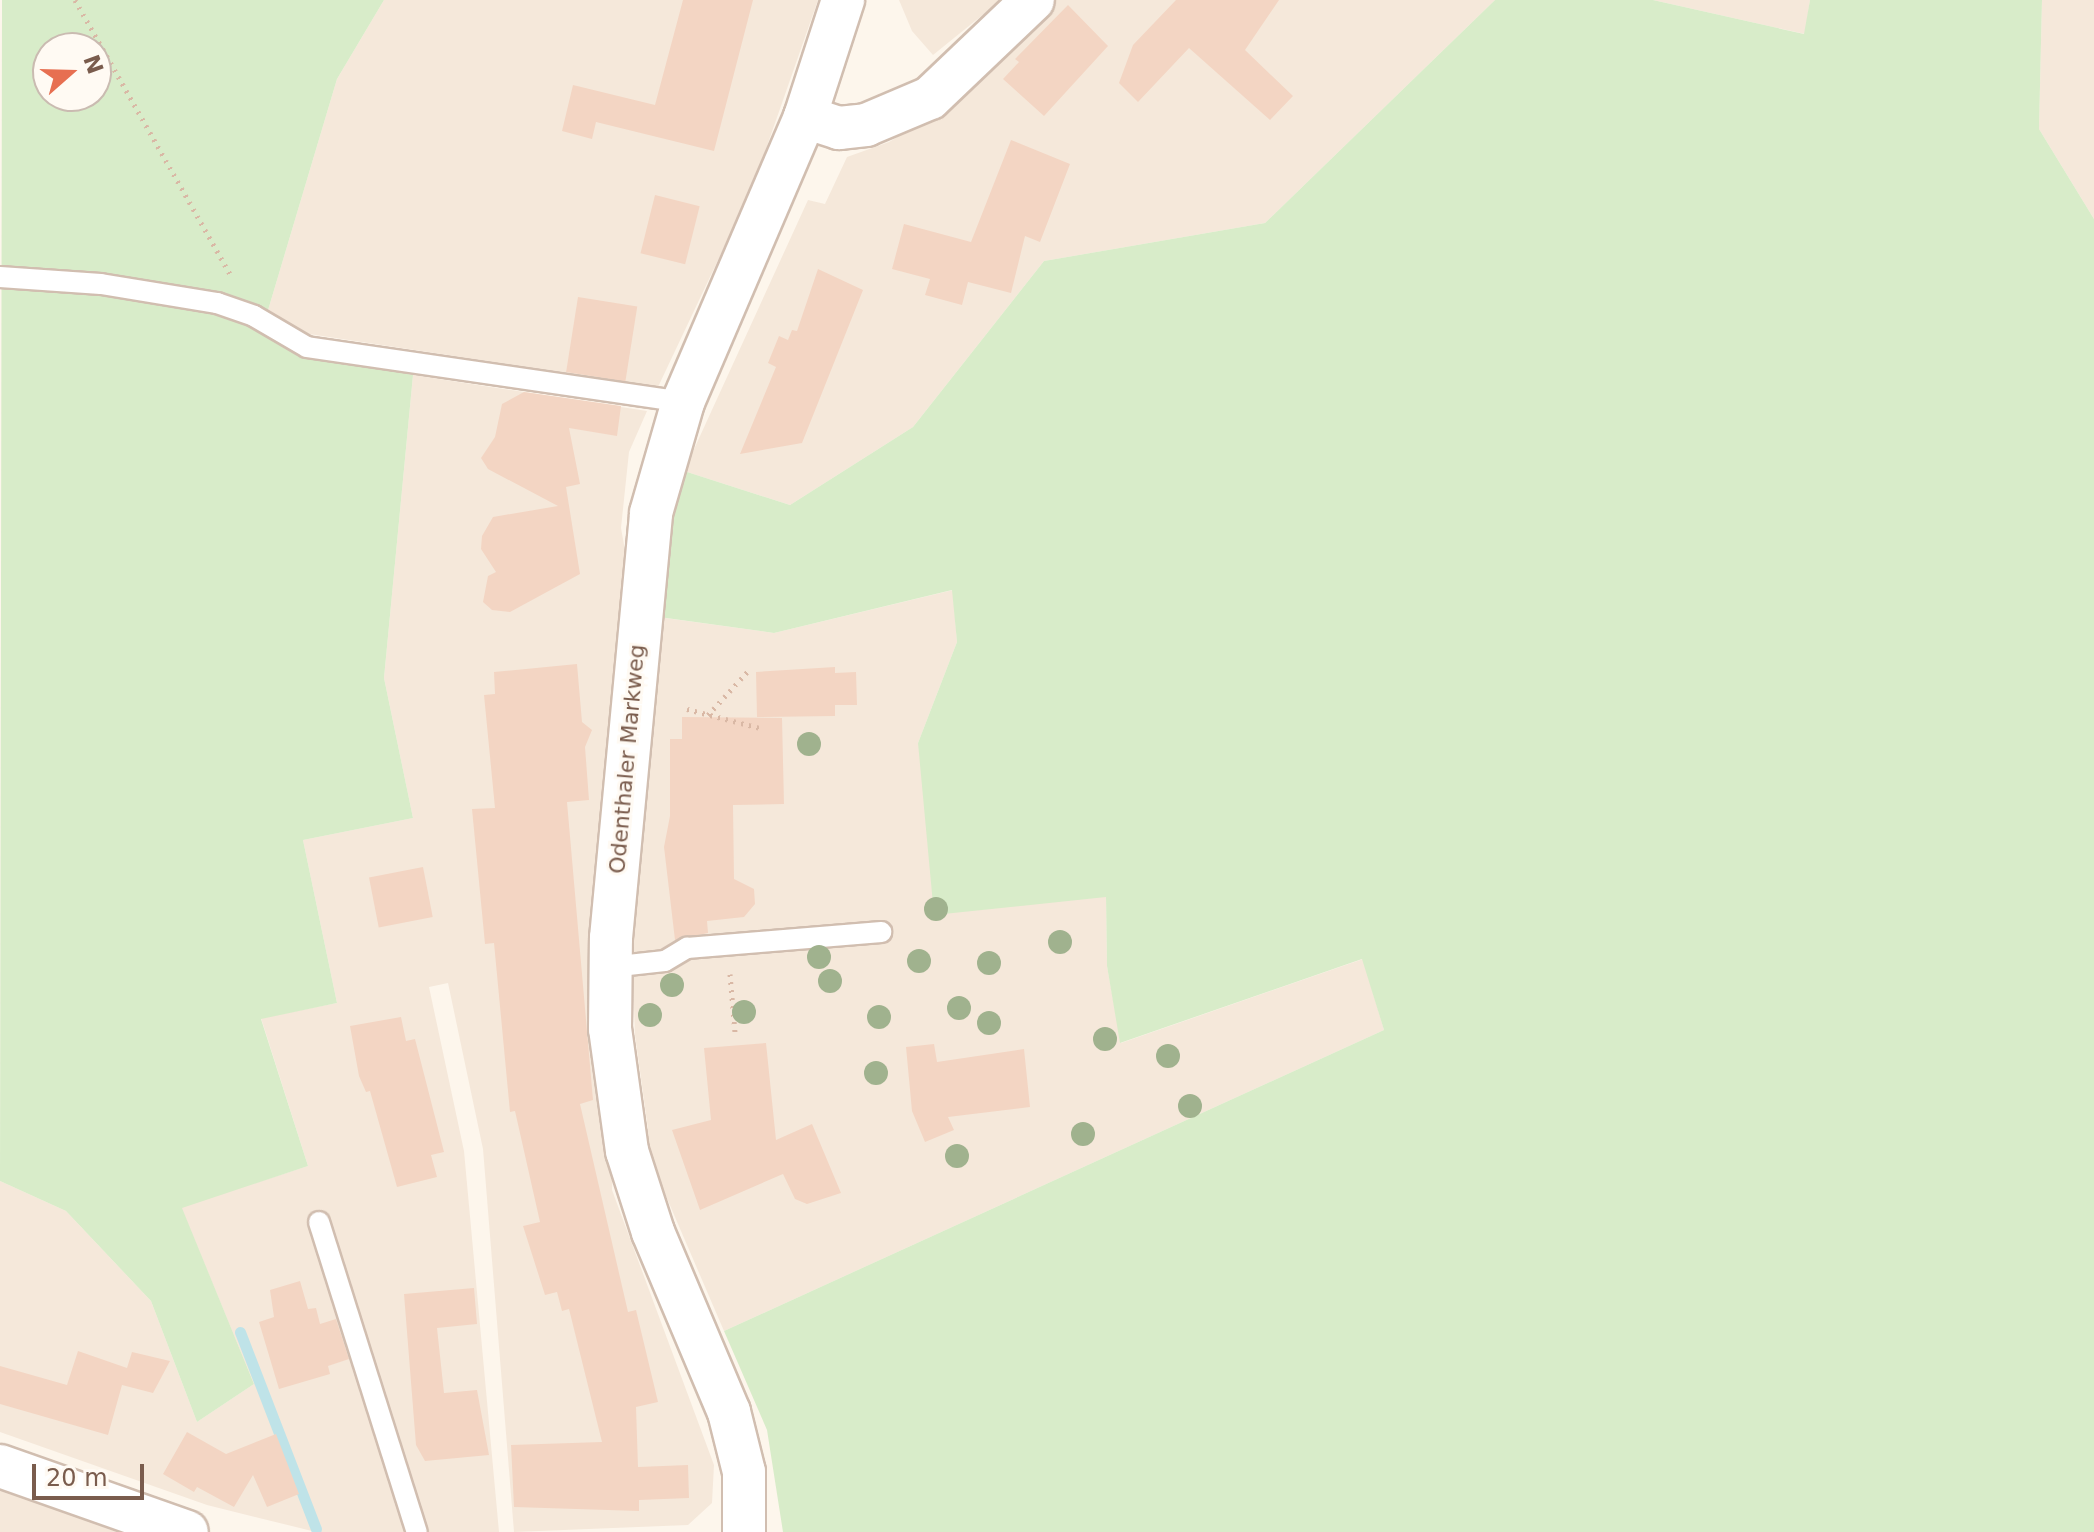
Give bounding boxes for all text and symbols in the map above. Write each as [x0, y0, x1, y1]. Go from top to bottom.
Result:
north arrow [32, 32, 112, 112]
text: N [78, 51, 108, 77]
street label: Odenthaler Markweg [604, 643, 650, 875]
scale bar [36, 1448, 148, 1498]
text: 20 m [46, 1464, 108, 1492]

